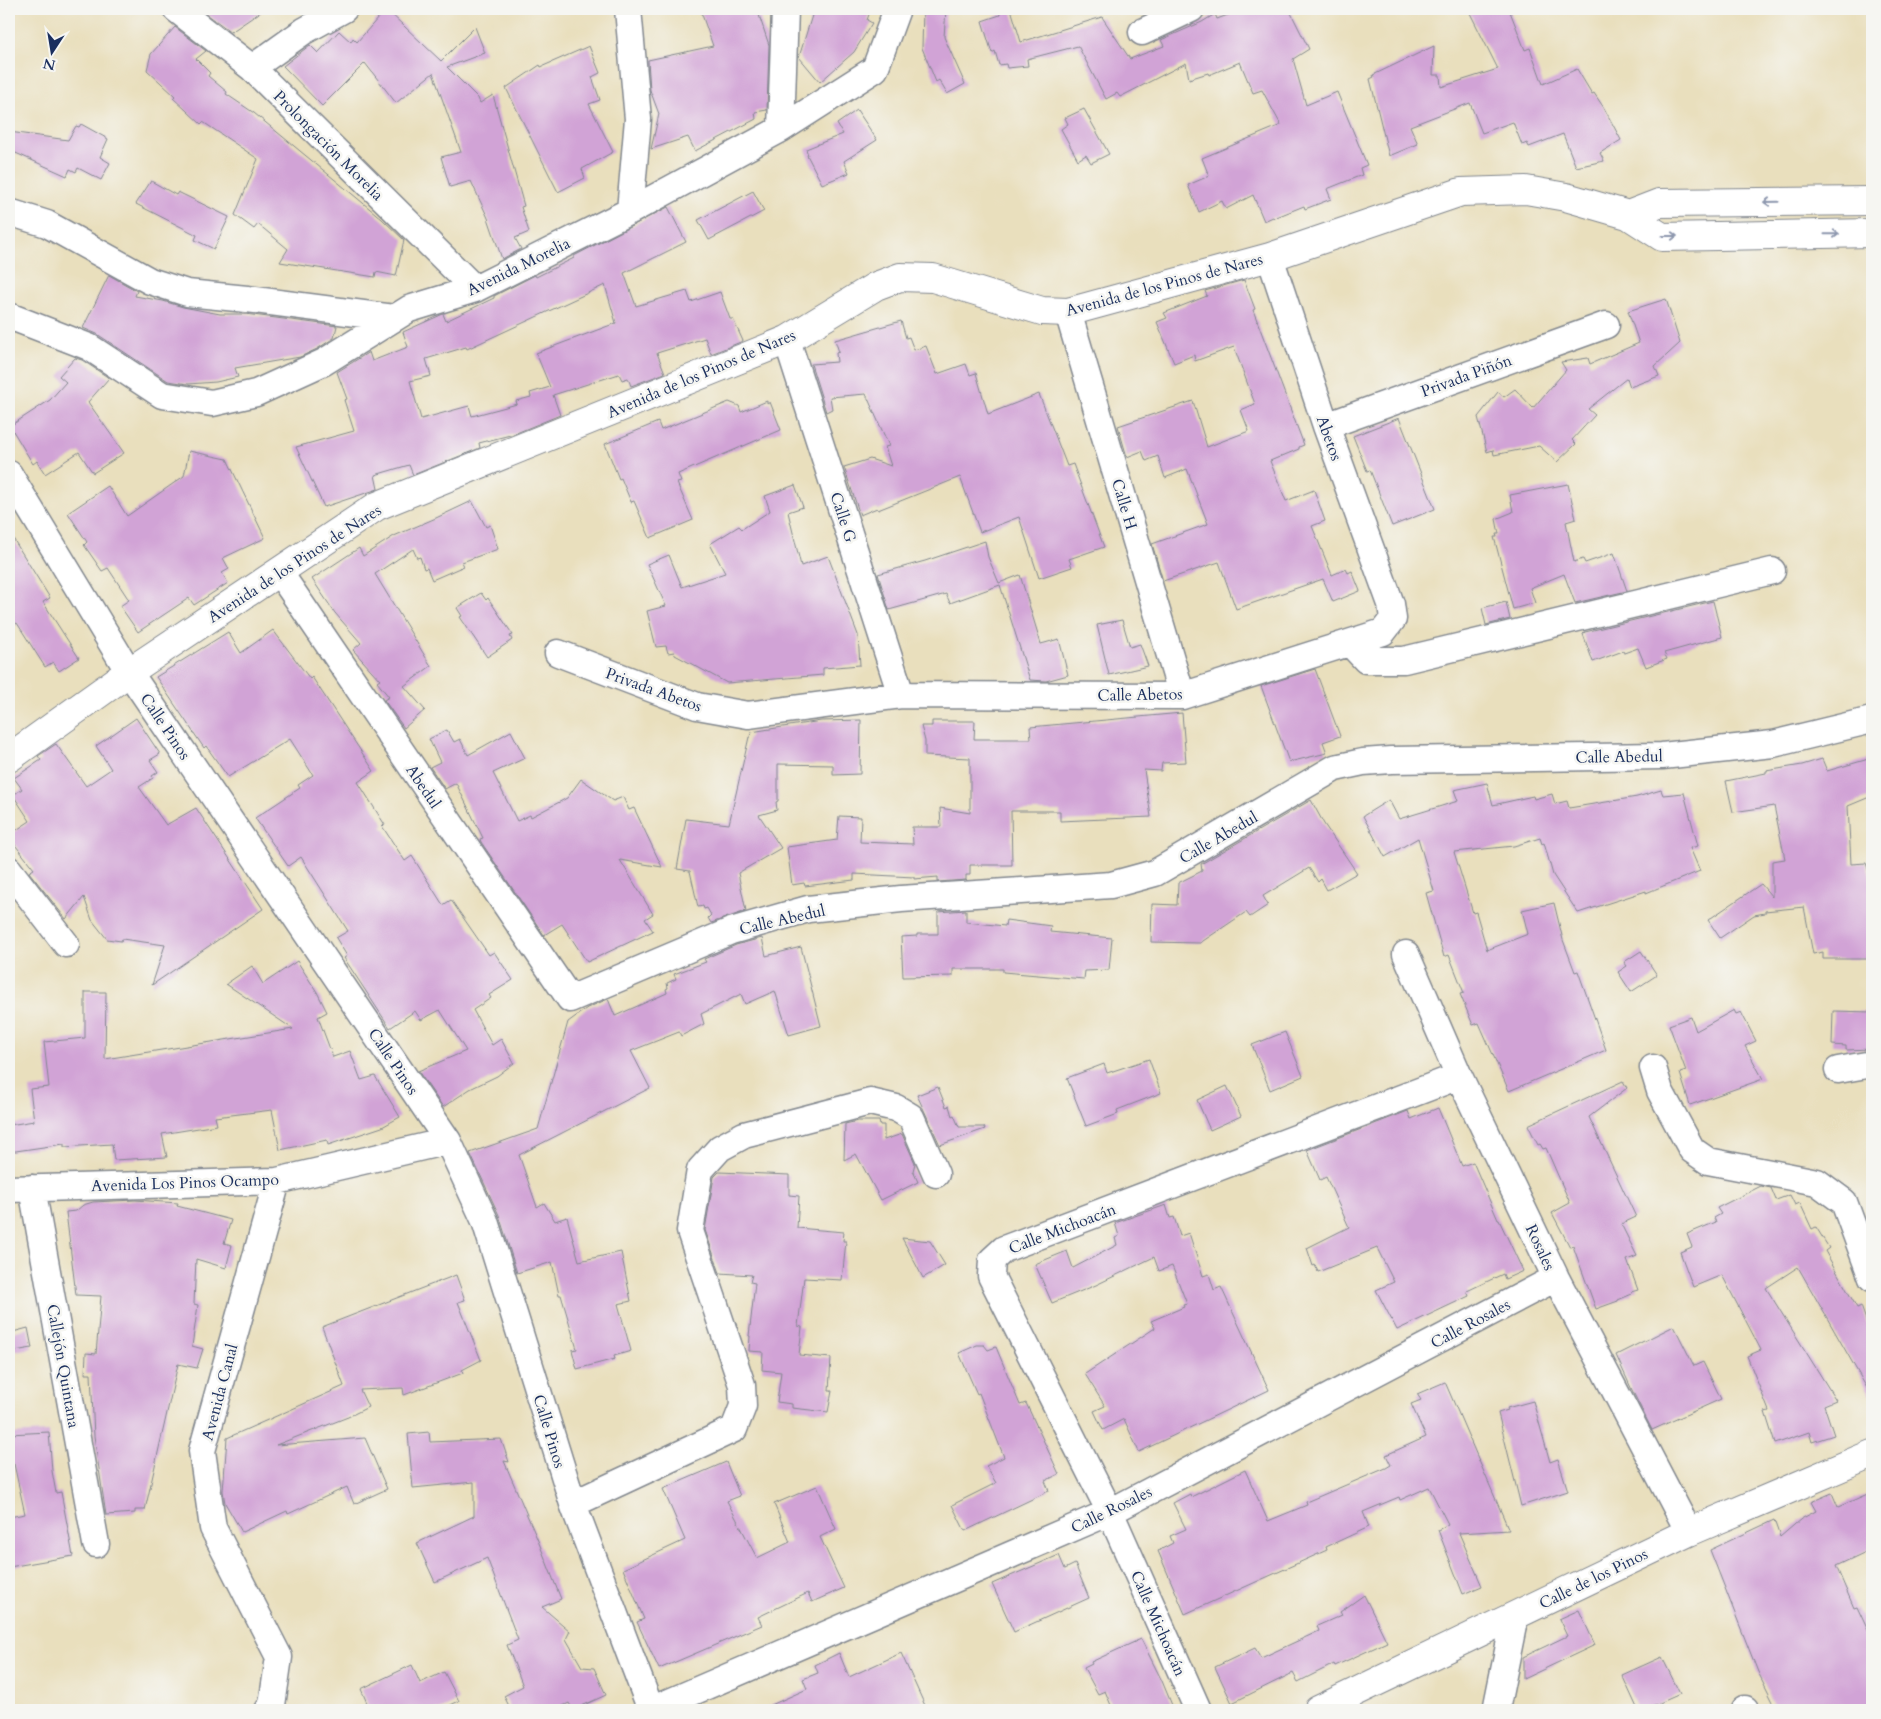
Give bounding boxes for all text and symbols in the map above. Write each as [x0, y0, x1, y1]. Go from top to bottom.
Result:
north arrow [28, 28, 78, 78]
text: N [41, 54, 57, 75]
street label: Prolongación Morelia [268, 86, 388, 206]
one-way arrow [1763, 197, 1780, 207]
one-way arrow [1824, 229, 1840, 239]
one-way arrow [1662, 231, 1678, 241]
street label: Avenida Morelia [463, 232, 574, 301]
street label: Avenida de los Pinos de Nares [1063, 248, 1265, 322]
street label: Avenida de los Pinos de Nares [604, 324, 799, 424]
street label: Privada Piñón [1418, 349, 1515, 403]
street label: Abetos [1311, 413, 1347, 464]
street label: Calle H [1106, 476, 1142, 532]
street label: Calle G [825, 489, 862, 546]
street label: Avenida de los Pinos de Nares [203, 499, 386, 628]
street label: Privada Abetos [603, 662, 705, 718]
street label: Calle Abetos [1097, 683, 1183, 707]
street label: Calle Pinos [135, 689, 196, 764]
street label: Calle Abedul [1575, 745, 1663, 769]
street label: Abedul [400, 760, 446, 813]
street label: Calle Abedul [1175, 806, 1262, 869]
street label: Calle Abedul [737, 899, 827, 941]
street label: Calle Pinos [363, 1024, 424, 1099]
street label: Avenida Los Pinos Ocampo [91, 1169, 280, 1197]
street label: Calle Michoacán [1005, 1198, 1119, 1260]
street label: Rosales [1520, 1221, 1560, 1274]
street label: Calle Rosales [1427, 1294, 1514, 1354]
street label: Callejón Quintana [41, 1303, 85, 1430]
street label: Avenida Canal [196, 1341, 243, 1443]
street label: Calle Pinos [527, 1392, 571, 1471]
street label: Calle Rosales [1067, 1481, 1156, 1539]
street label: Calle de los Pinos [1535, 1543, 1651, 1615]
street label: Calle Michoacán [1125, 1567, 1191, 1680]

